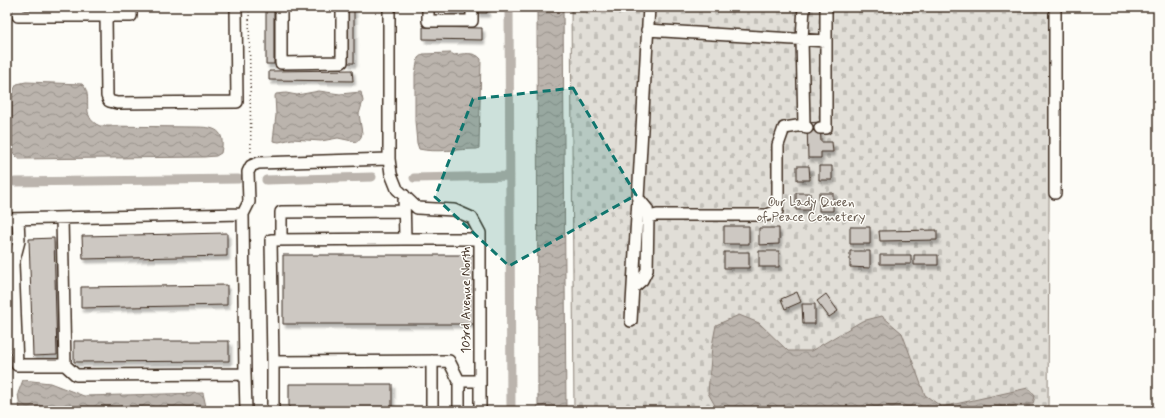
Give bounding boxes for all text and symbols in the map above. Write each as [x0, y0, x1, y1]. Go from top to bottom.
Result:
park label: Our Lady Queen of Peace Cemetery [757, 194, 866, 226]
street label: 103rd Avenue North [458, 246, 475, 354]

